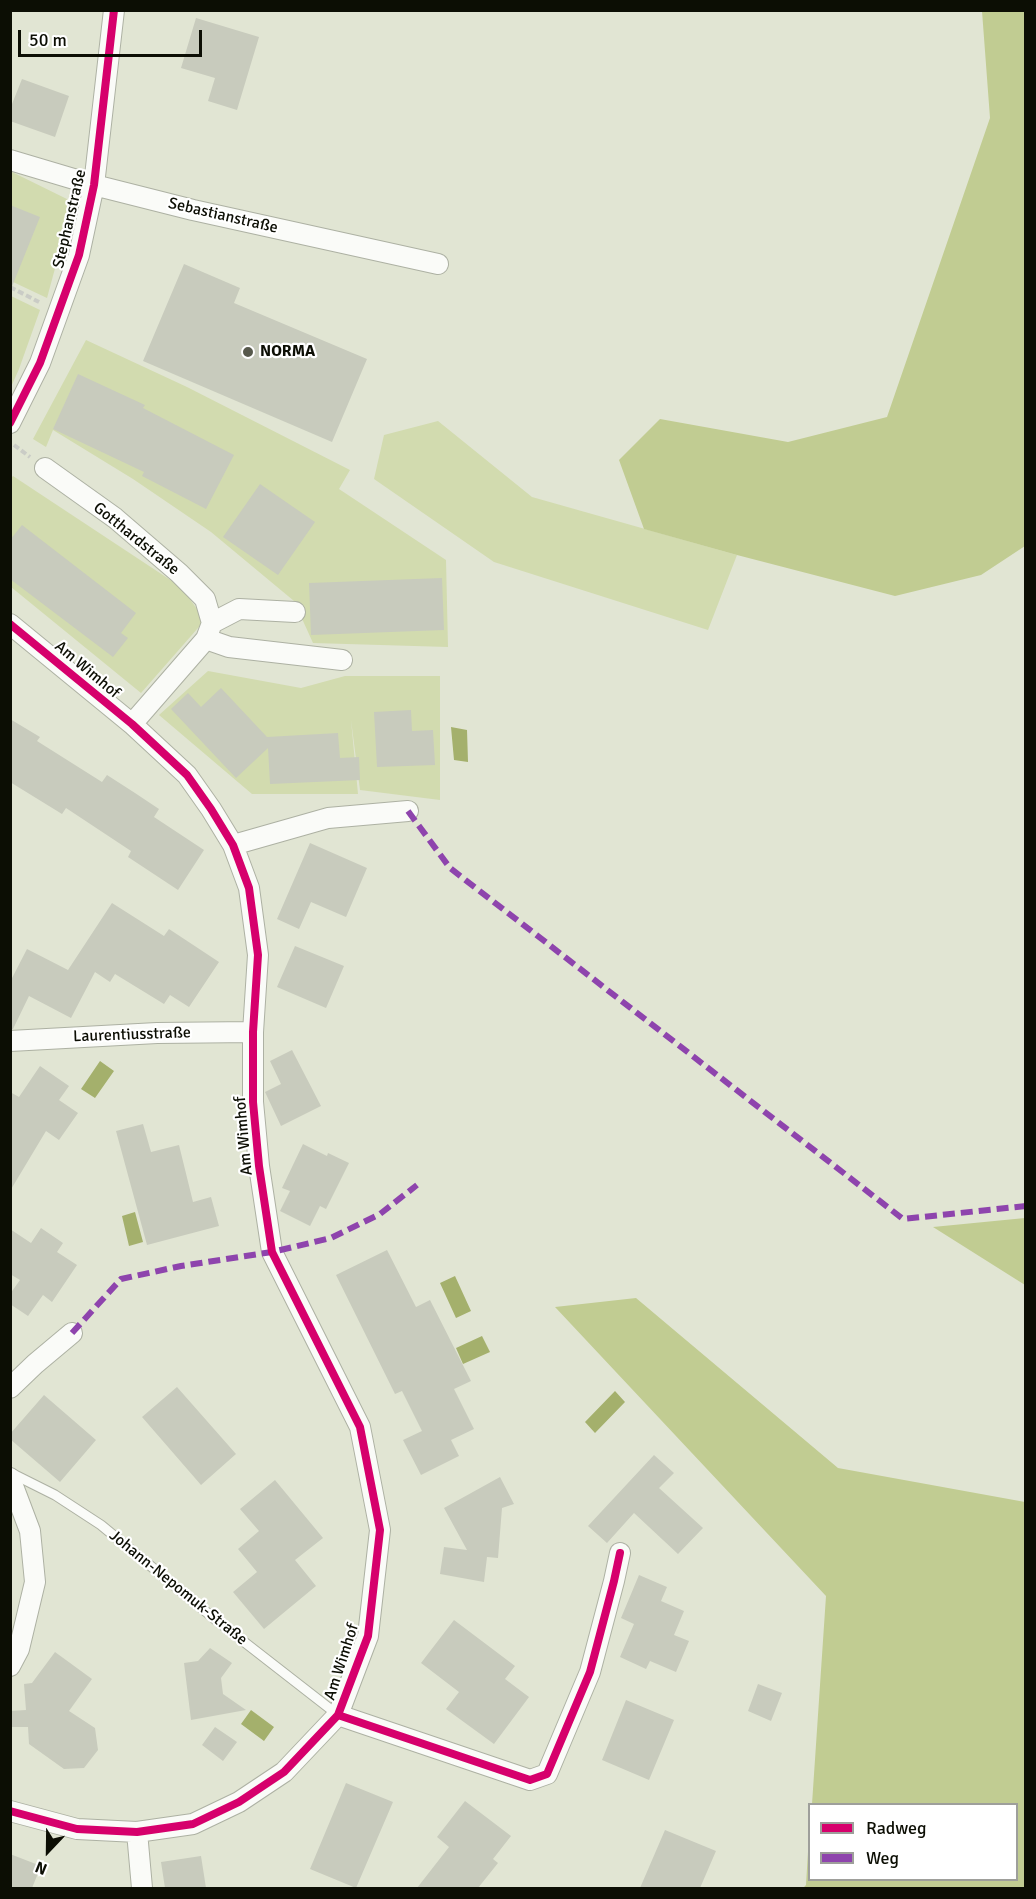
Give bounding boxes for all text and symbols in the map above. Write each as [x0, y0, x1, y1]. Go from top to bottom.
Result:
scale bar [21, 18, 206, 56]
text: 50 m [29, 29, 67, 51]
street label: Stephanstraße [49, 168, 91, 270]
street label: Sebastianstraße [166, 194, 280, 238]
place label: NORMA [260, 342, 315, 362]
marker: NORMA [241, 345, 255, 359]
street label: Gotthardstraße [89, 498, 183, 580]
street label: Am Wimhof [51, 637, 123, 703]
street label: Laurentiusstraße [73, 1023, 191, 1047]
street label: Am Wimhof [231, 1096, 257, 1176]
street label: Johann-Nepomuk-Straße [105, 1526, 251, 1650]
street label: Am Wimhof [321, 1621, 363, 1703]
legend [808, 1803, 1018, 1881]
text: Radweg [866, 1817, 927, 1839]
north arrow [18, 1821, 78, 1881]
text: Weg [866, 1847, 899, 1869]
text: N [32, 1856, 50, 1879]

